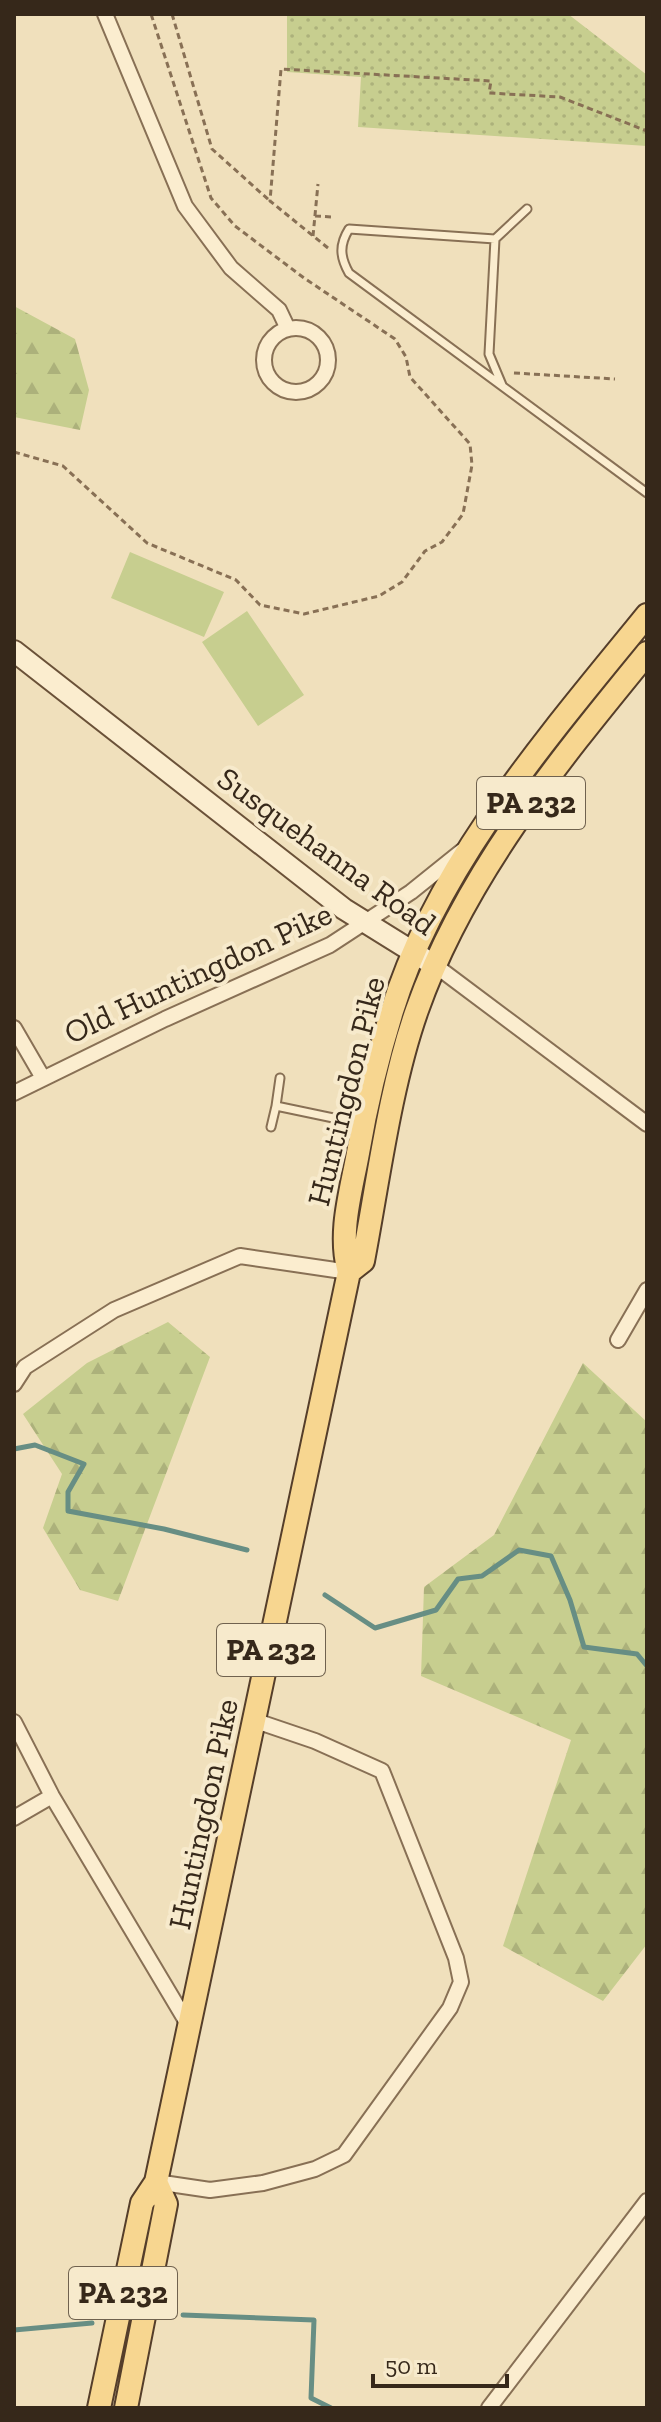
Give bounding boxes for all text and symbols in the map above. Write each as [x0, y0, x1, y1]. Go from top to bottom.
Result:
street label: Susquehanna Road [210, 759, 444, 943]
road number: PA 232 [477, 777, 585, 829]
street label: Old Huntingdon Pike [58, 894, 338, 1052]
street label: Huntingdon Pike [299, 973, 393, 1209]
road number: PA 232 [217, 1624, 325, 1676]
street label: Huntingdon Pike [160, 1695, 246, 1933]
road number: PA 232 [69, 2267, 177, 2319]
scale bar [373, 2338, 507, 2388]
text: 50 m [385, 2351, 438, 2380]

